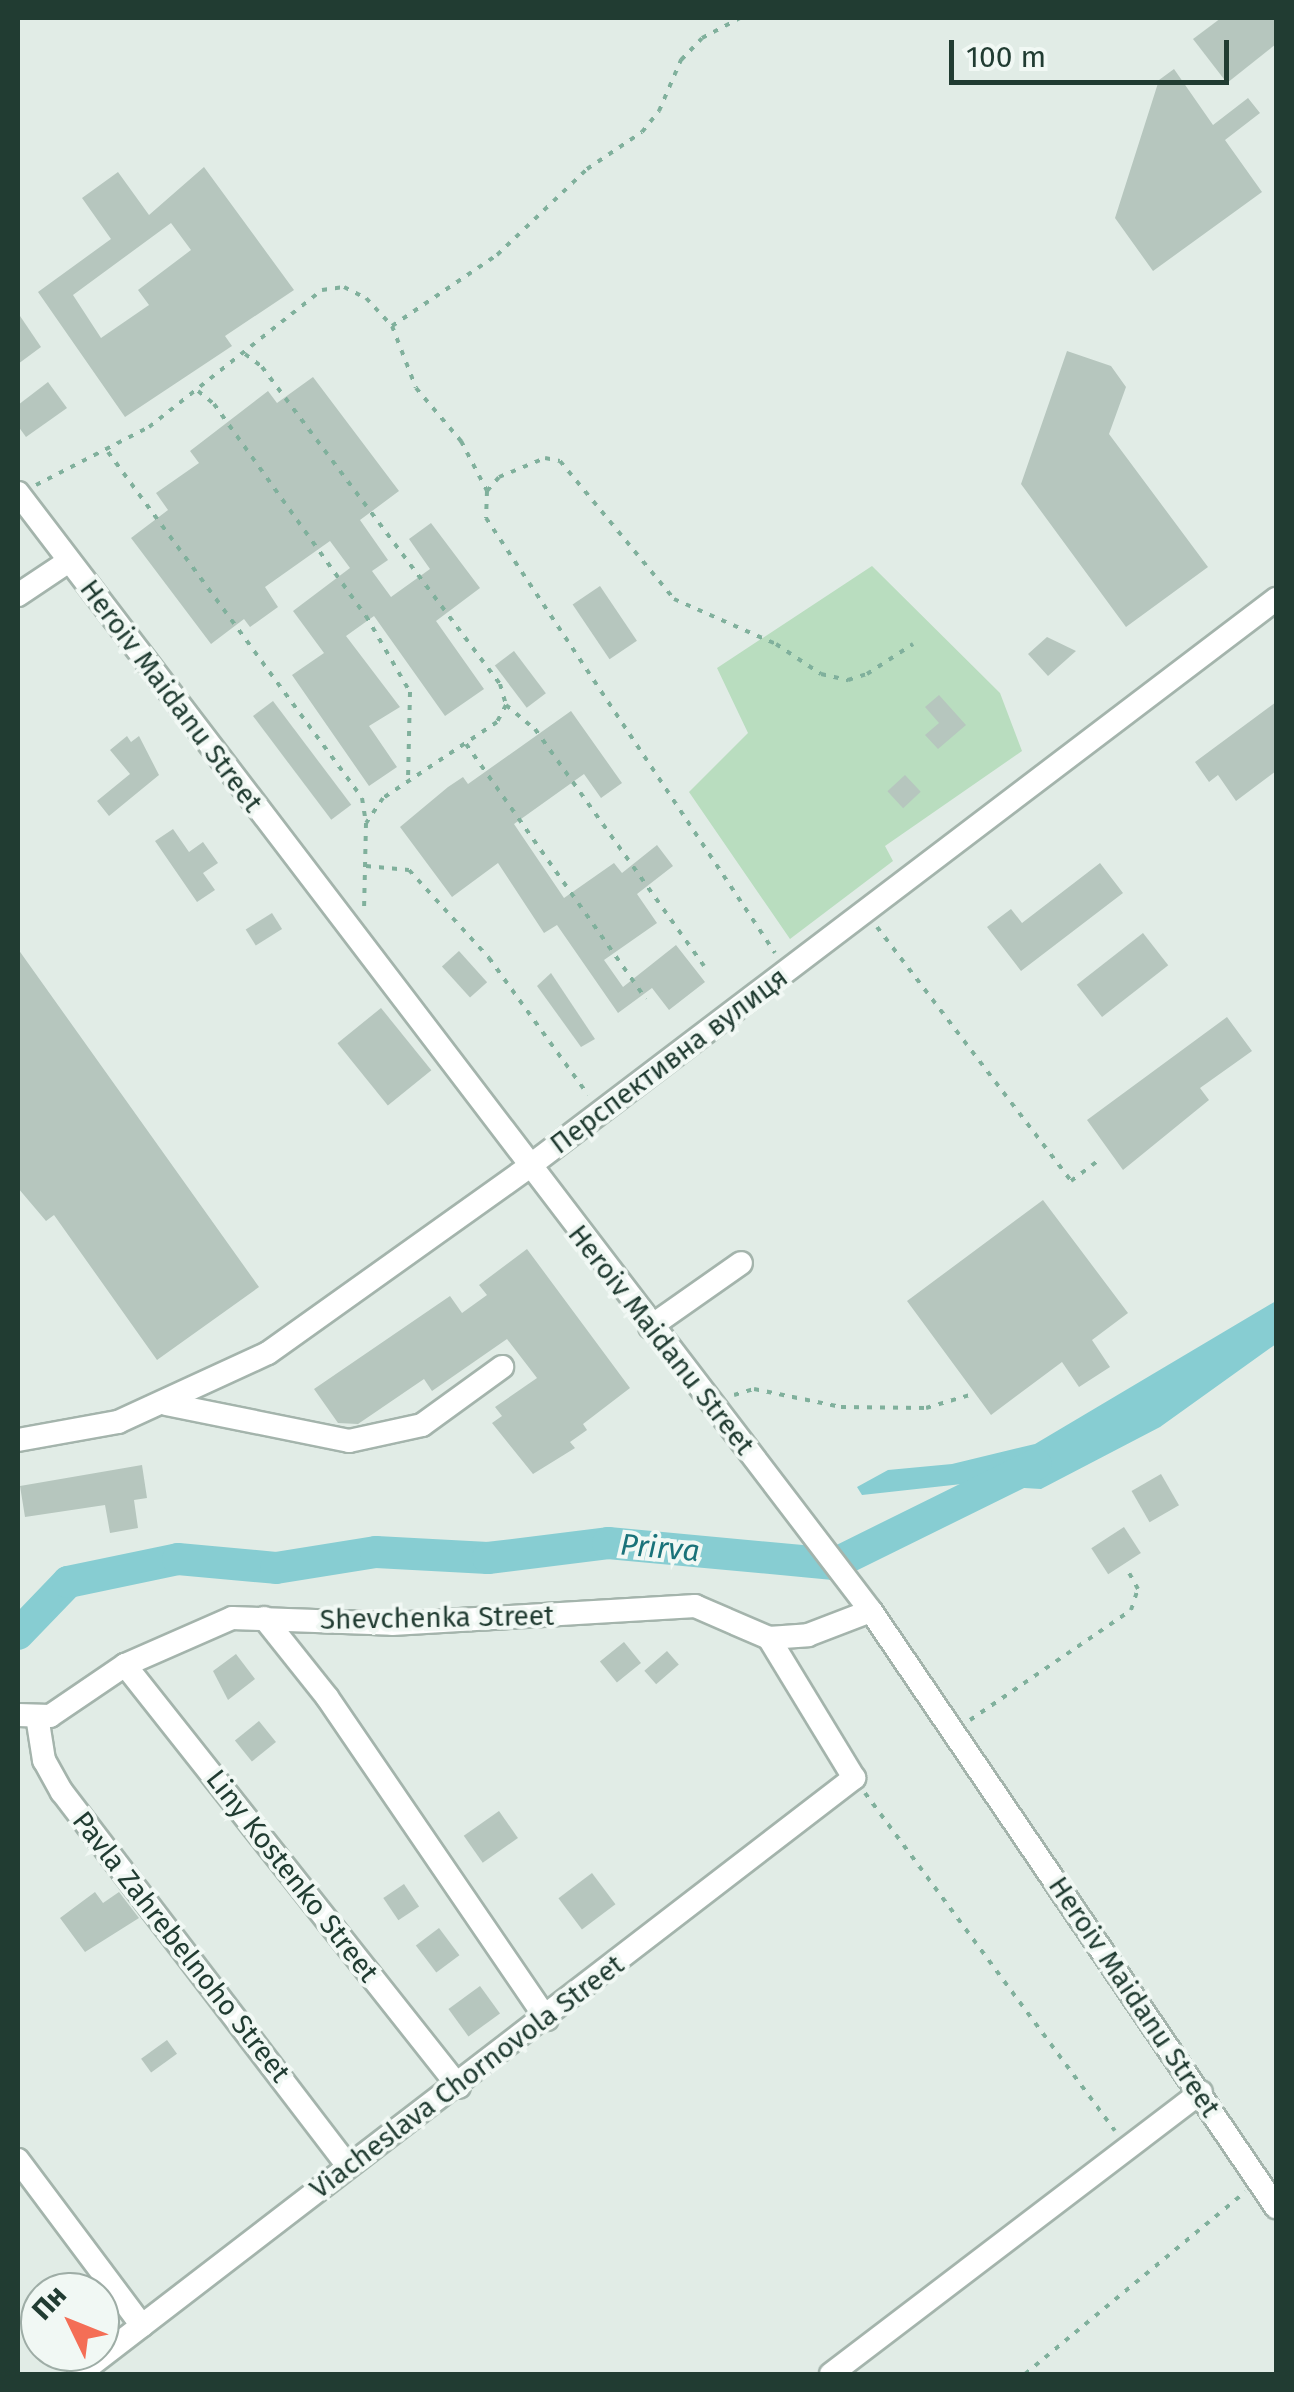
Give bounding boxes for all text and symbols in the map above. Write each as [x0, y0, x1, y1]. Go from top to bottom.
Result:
scale bar [954, 20, 1234, 82]
text: 100 m [966, 39, 1046, 75]
street label: Heroiv Maidanu Street [73, 573, 269, 819]
street label: Перспективна вулиця [544, 961, 794, 1161]
street label: Heroiv Maidanu Street [561, 1218, 761, 1462]
water label: Prirva [619, 1527, 701, 1569]
street label: Shevchenka Street [319, 1599, 555, 1637]
street label: Liny Kostenko Street [199, 1763, 385, 1989]
street label: Pavla Zahrebelnoho Street [65, 1805, 297, 2089]
street label: Heroiv Maidanu Street [1041, 1870, 1227, 2124]
street label: Viacheslava Chornovola Street [304, 1948, 630, 2206]
north arrow [20, 2272, 120, 2372]
text: Пн [25, 2279, 73, 2327]

